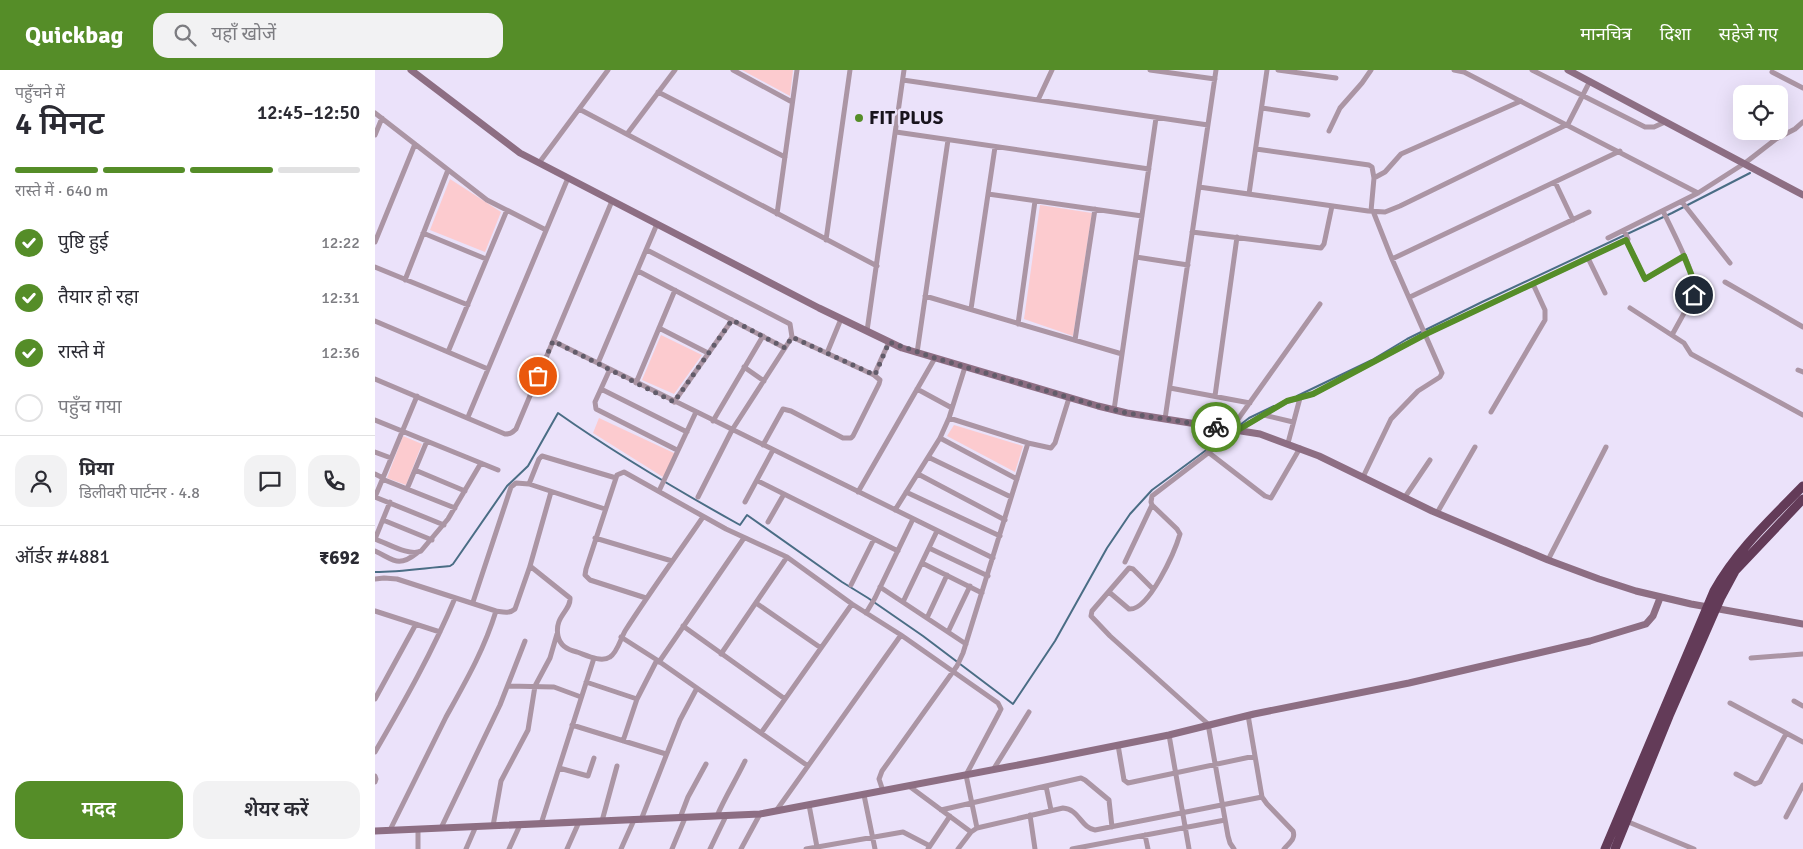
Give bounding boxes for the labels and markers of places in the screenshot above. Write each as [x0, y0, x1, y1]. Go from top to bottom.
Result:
place label: FIT PLUS [869, 106, 944, 130]
marker: FIT PLUS [853, 112, 865, 124]
pin [1673, 274, 1715, 316]
pin [517, 355, 559, 397]

